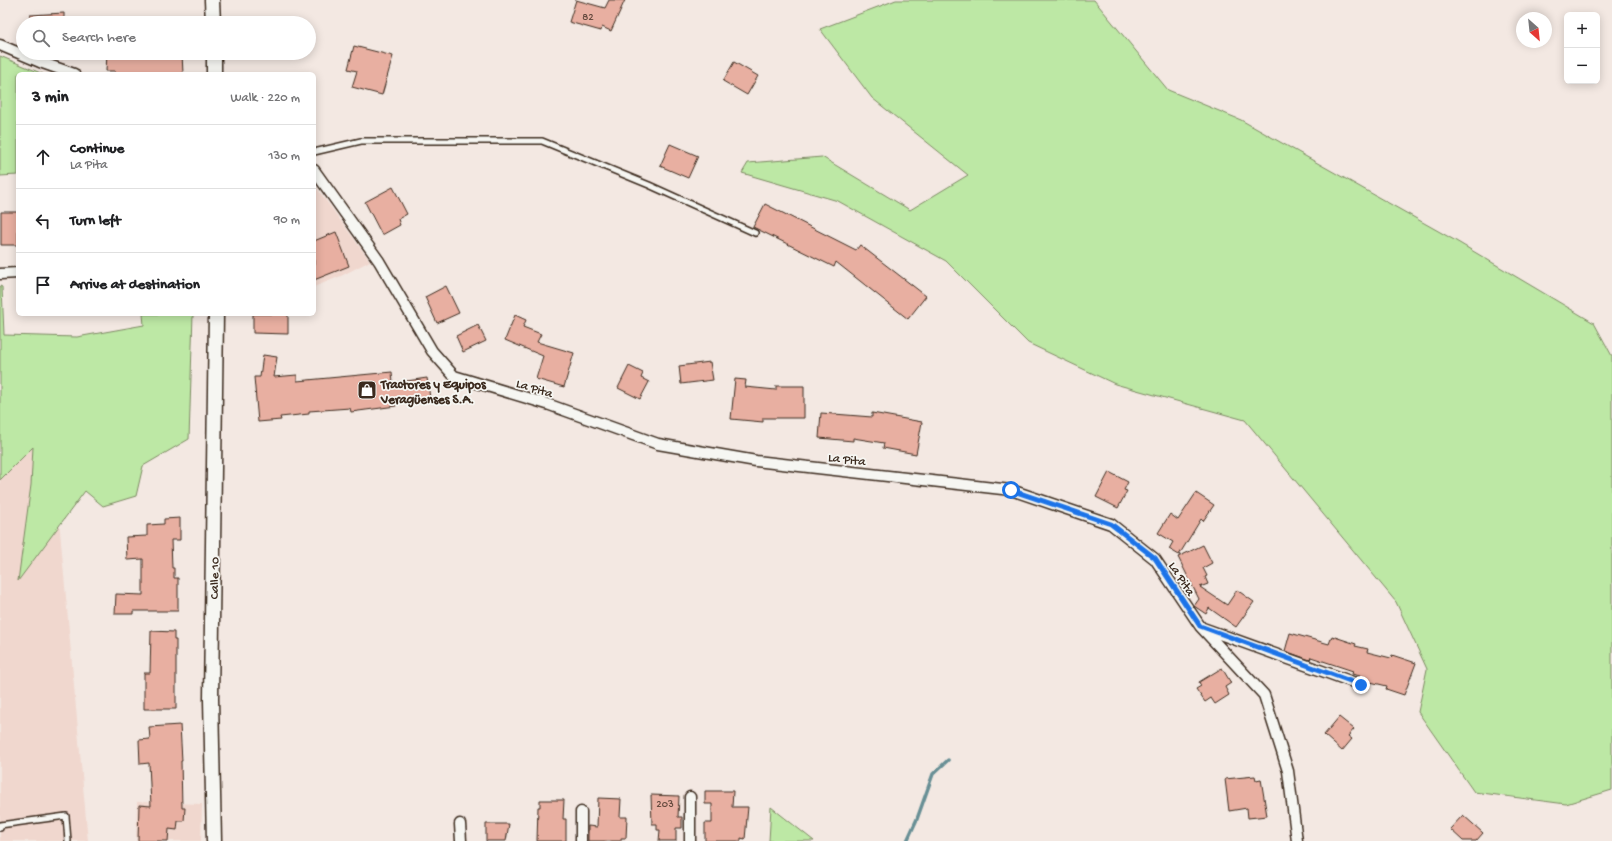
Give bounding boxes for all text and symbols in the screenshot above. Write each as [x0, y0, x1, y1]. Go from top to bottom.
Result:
house number: 82 [582, 12, 594, 24]
north arrow [1516, 12, 1552, 48]
map controls [1564, 12, 1600, 84]
button: + [1564, 12, 1600, 48]
search box [16, 16, 316, 60]
icon: search [30, 27, 52, 49]
text: Search here [62, 29, 136, 47]
button: − [1564, 48, 1600, 84]
text: 3 min [32, 88, 69, 108]
text: Walk · 220 m [230, 91, 300, 106]
text: Continue [70, 140, 124, 158]
icon: ahead [32, 146, 54, 168]
text: 130 m [268, 149, 300, 164]
text: La Pita [70, 158, 108, 173]
icon: left [32, 210, 54, 232]
text: Turn left [70, 212, 121, 230]
text: 90 m [274, 213, 300, 228]
icon: arrive [32, 274, 54, 296]
text: Arrive at destination [70, 276, 200, 294]
street label: La Pita [514, 377, 555, 402]
place label: Tractores y Equipos Veragüenses S.A. [380, 378, 487, 408]
shop icon: Tractores y Equipos Veragüenses S.A. [356, 379, 378, 401]
street label: La Pita [827, 451, 867, 470]
route start [1002, 481, 1020, 499]
street label: Calle 10 [208, 556, 223, 599]
street label: La Pita [1164, 560, 1198, 600]
route end [1352, 676, 1370, 694]
house number: 203 [656, 799, 674, 811]

